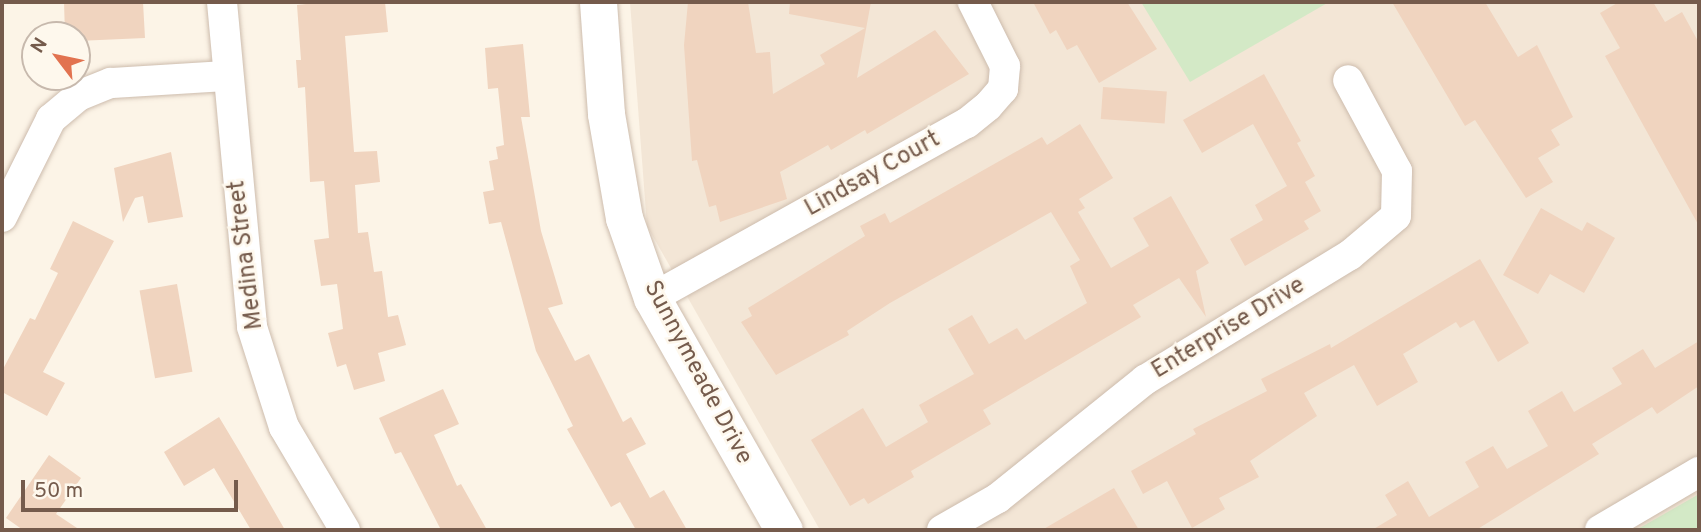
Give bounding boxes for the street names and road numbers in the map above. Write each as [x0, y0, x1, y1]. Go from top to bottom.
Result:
street label: Lindsay Court [800, 126, 946, 224]
street label: Medina Street [224, 179, 270, 331]
street label: Enterprise Drive [1147, 272, 1311, 386]
street label: Sunnymeade Drive [636, 276, 758, 470]

